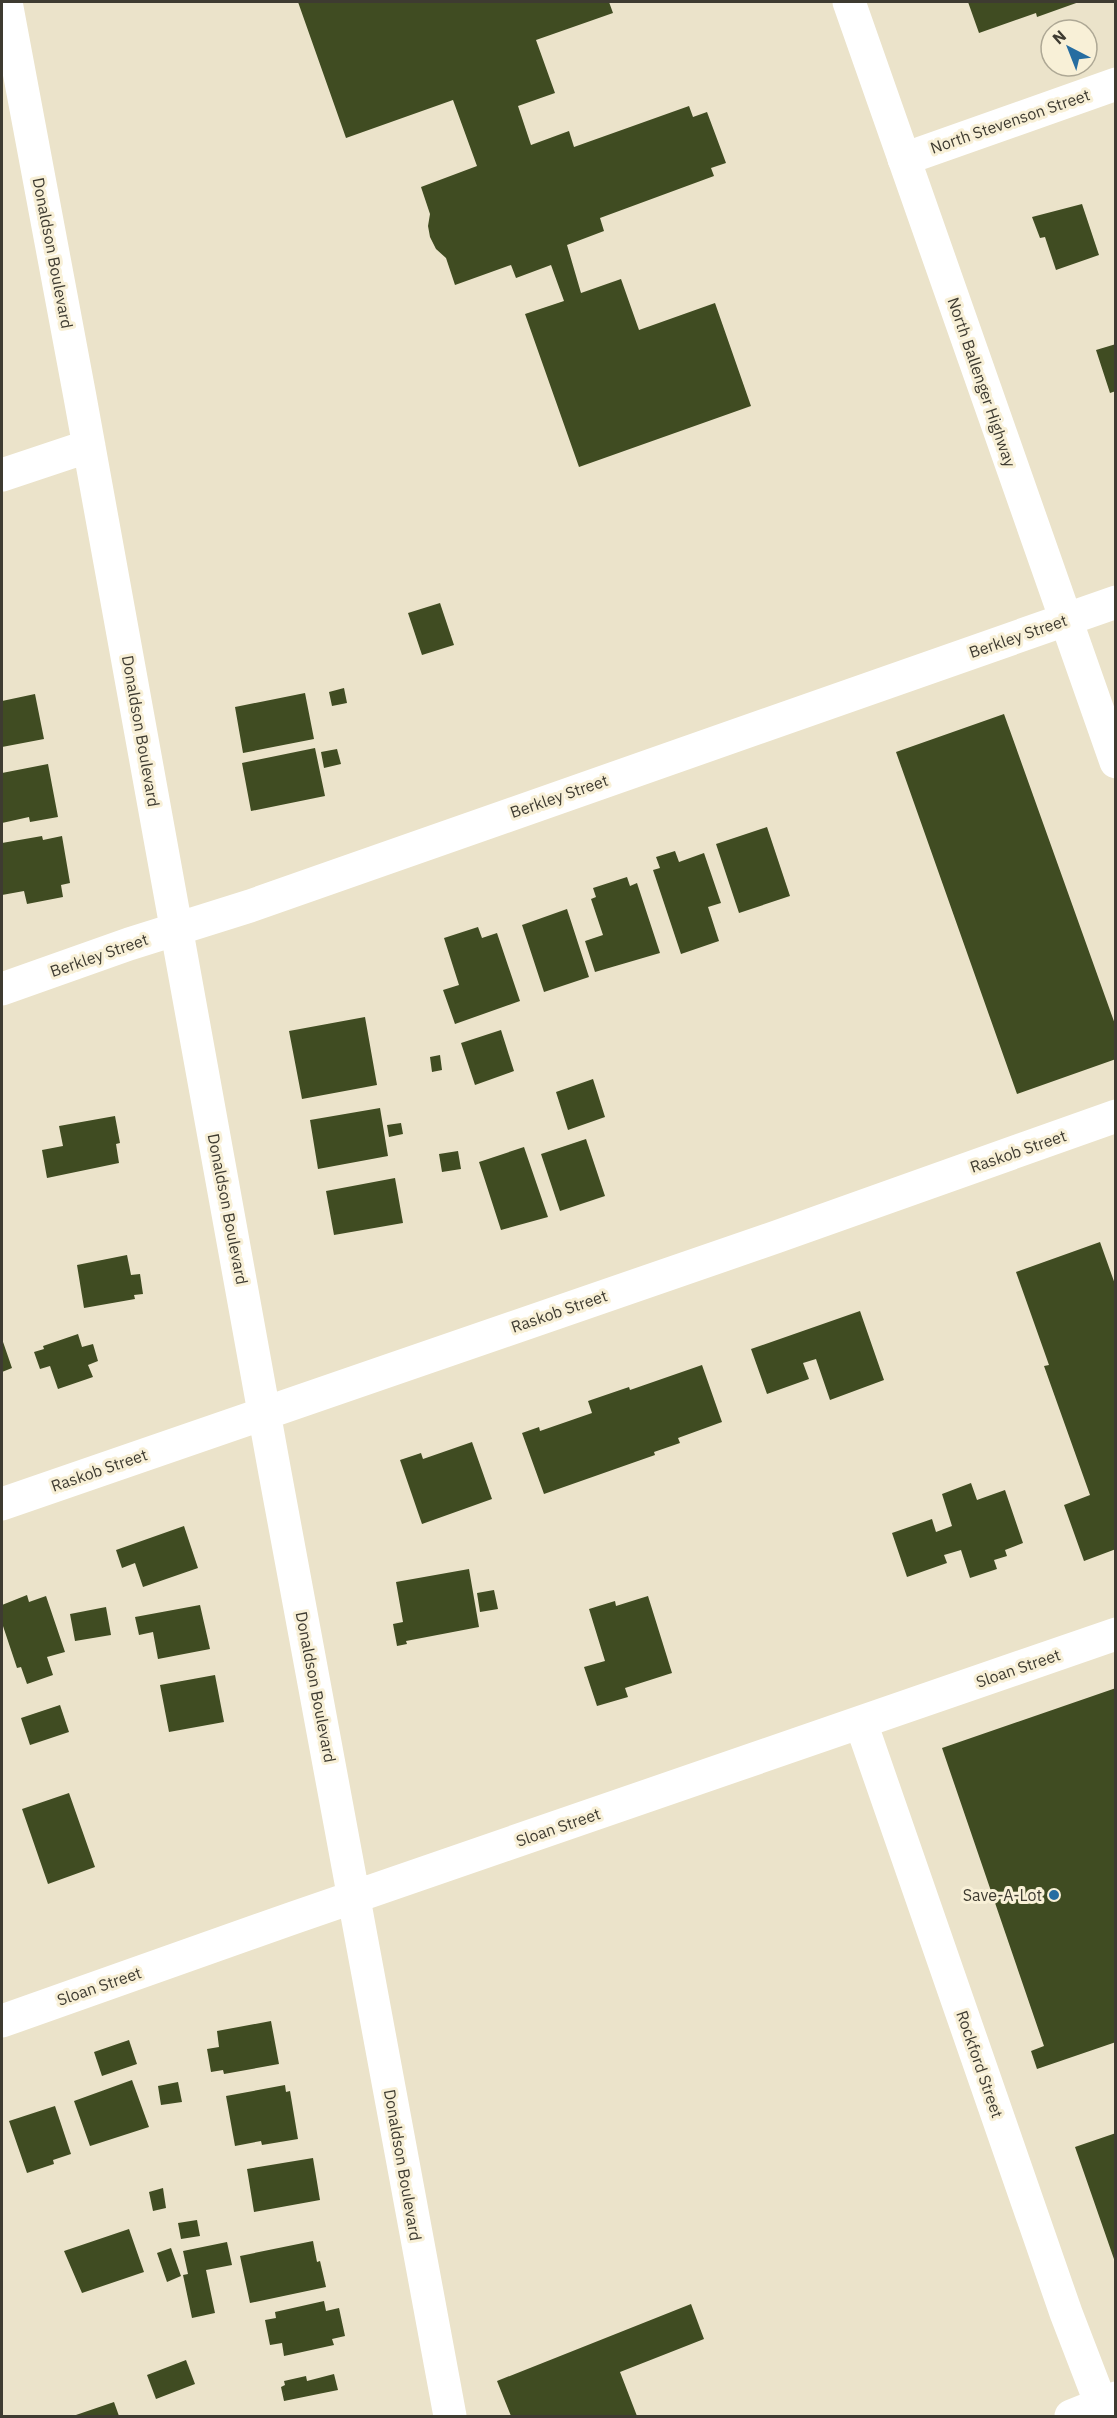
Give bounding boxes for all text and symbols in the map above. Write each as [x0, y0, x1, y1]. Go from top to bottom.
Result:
north arrow [1039, 18, 1099, 78]
text: N [1048, 26, 1070, 48]
street label: North Stevenson Street [928, 84, 1092, 158]
street label: Donaldson Boulevard [29, 176, 77, 330]
street label: North Ballenger Highway [944, 294, 1020, 470]
street label: Berkley Street [966, 610, 1070, 662]
street label: Donaldson Boulevard [118, 654, 164, 808]
street label: Berkley Street [507, 770, 611, 822]
street label: Berkley Street [47, 929, 151, 981]
street label: Raskob Street [967, 1125, 1069, 1177]
street label: Donaldson Boulevard [204, 1132, 252, 1286]
street label: Raskob Street [508, 1285, 610, 1337]
street label: Raskob Street [48, 1444, 150, 1496]
street label: Donaldson Boulevard [292, 1610, 340, 1764]
street label: Sloan Street [973, 1644, 1063, 1692]
street label: Sloan Street [513, 1803, 603, 1851]
place label: Save-A-Lot [963, 1885, 1042, 1905]
marker: Save-A-Lot [1047, 1888, 1061, 1902]
street label: Sloan Street [54, 1962, 144, 2010]
street label: Rockford Street [952, 2008, 1008, 2120]
street label: Donaldson Boulevard [380, 2088, 426, 2242]

